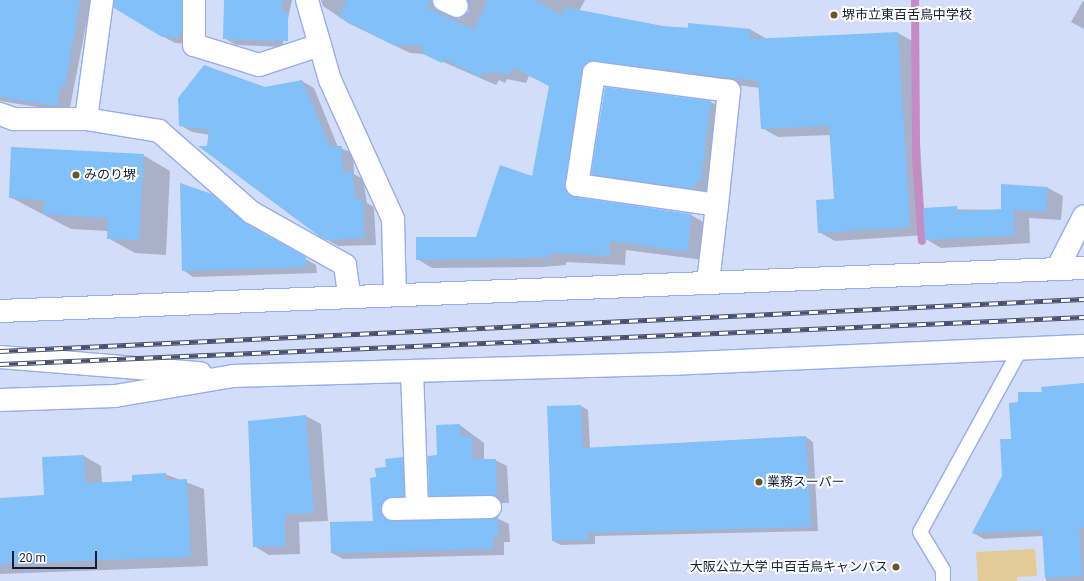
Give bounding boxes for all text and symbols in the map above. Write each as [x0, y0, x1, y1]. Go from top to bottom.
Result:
place label: 堺市立東百舌鳥中学校 [842, 7, 972, 23]
marker: 堺市立東百舌鳥中学校 [829, 10, 839, 20]
place label: みのり堺 [84, 167, 136, 183]
marker: みのり堺 [71, 170, 81, 180]
place label: 業務スーパー [767, 474, 845, 490]
marker: 業務スーパー [754, 477, 764, 487]
scale bar [14, 543, 99, 569]
text: 20 m [19, 551, 46, 565]
place label: 大阪公立大学 中百舌鳥キャンパス [690, 559, 888, 575]
marker: 大阪公立大学 中百舌鳥キャンパス [891, 562, 901, 572]

